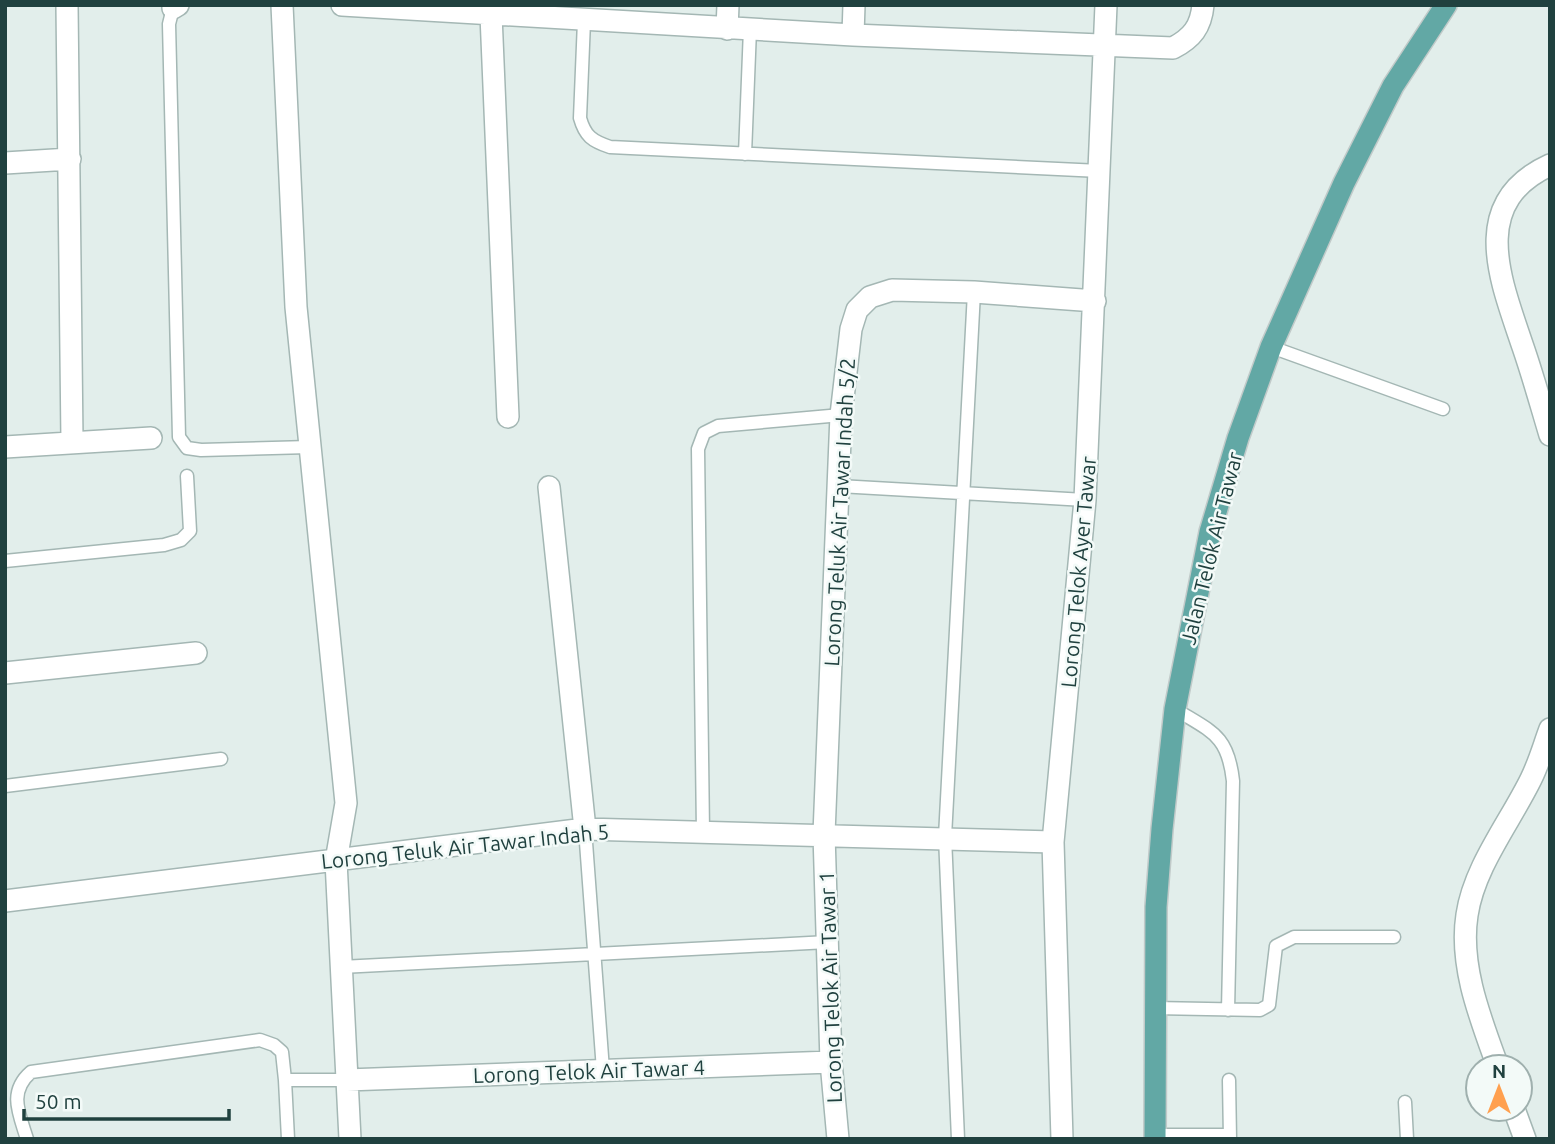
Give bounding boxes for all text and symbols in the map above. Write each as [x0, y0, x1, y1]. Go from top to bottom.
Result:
street label: Lorong Teluk Air Tawar Indah 5/2 [819, 357, 859, 667]
street label: Jalan Telok Air Tawar [1175, 449, 1247, 647]
street label: Lorong Telok Ayer Tawar [1056, 455, 1100, 689]
street label: Lorong Teluk Air Tawar Indah 5 [320, 819, 610, 873]
street label: Lorong Telok Air Tawar 1 [814, 870, 846, 1104]
north arrow [1464, 1053, 1534, 1123]
street label: Lorong Telok Air Tawar 4 [472, 1055, 706, 1087]
text: N [1492, 1060, 1506, 1082]
scale bar [24, 1078, 229, 1122]
text: 50 m [35, 1089, 82, 1113]

